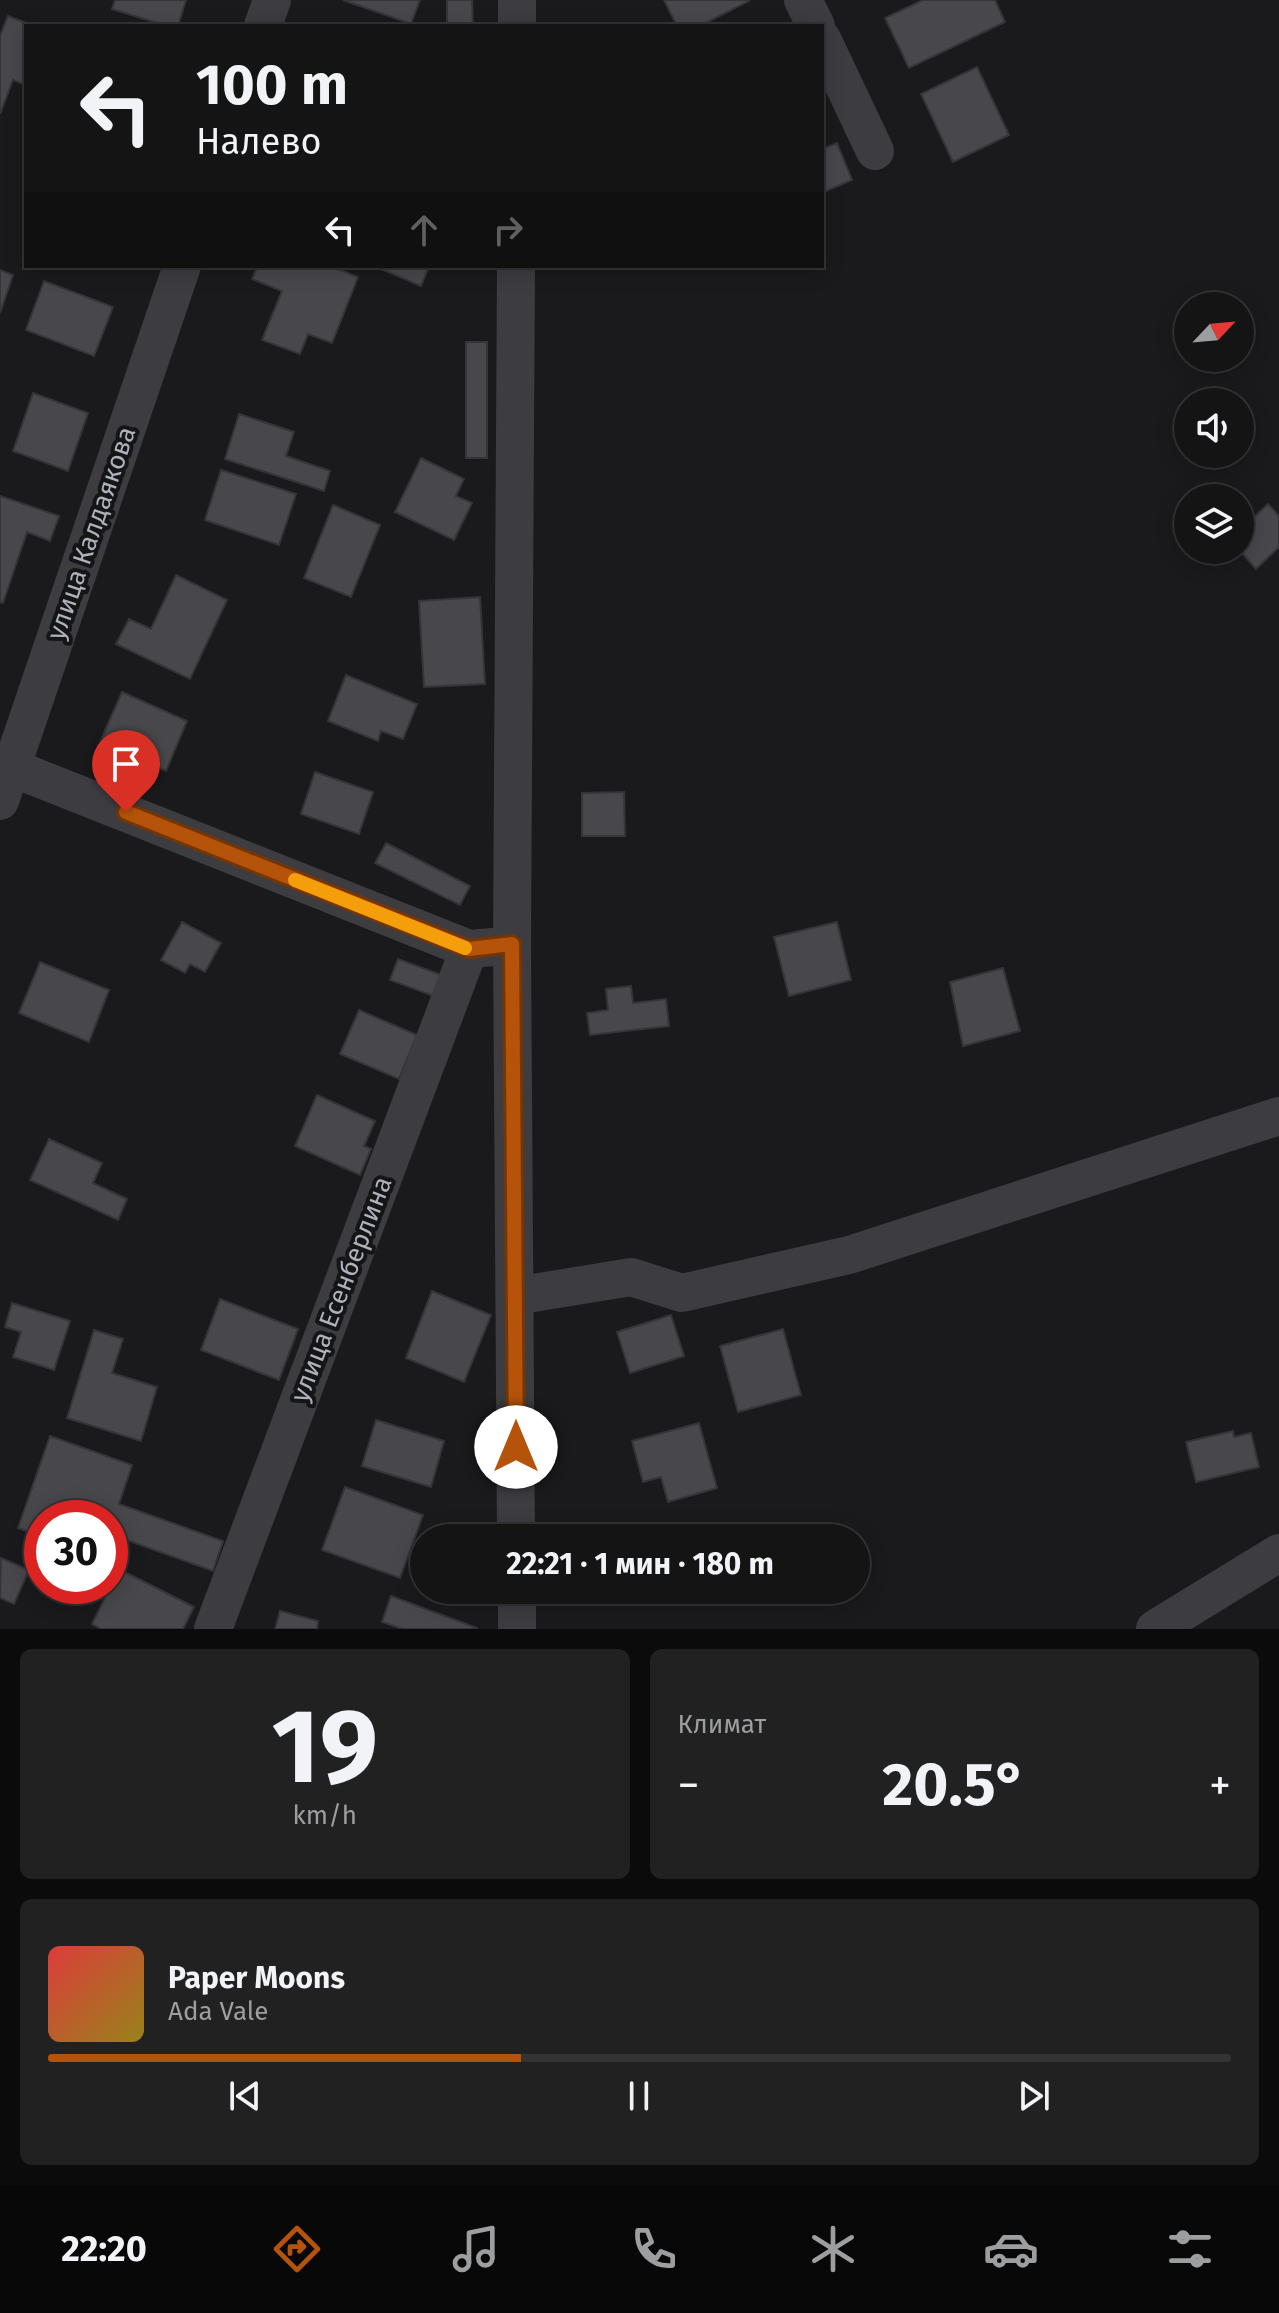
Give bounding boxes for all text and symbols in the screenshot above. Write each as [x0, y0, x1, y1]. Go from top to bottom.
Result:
text: 100 m [196, 52, 348, 119]
icon: left [64, 56, 168, 160]
text: Налево [196, 120, 322, 164]
icon: left [318, 208, 362, 252]
icon: ahead [402, 208, 446, 252]
icon: right [486, 208, 530, 252]
north arrow [1174, 292, 1254, 372]
map controls [1174, 292, 1254, 564]
button: sound [1174, 388, 1254, 468]
street label: улица Калдаякова [40, 422, 143, 644]
button: layers [1174, 484, 1254, 564]
pin [92, 730, 160, 812]
icon: arrive [104, 742, 148, 786]
street label: улица Есенберлина [284, 1172, 399, 1406]
position arrow [474, 1405, 558, 1489]
speed limit sign: 30 [24, 1500, 128, 1604]
text: 22:21 · 1 мин · 180 m [506, 1546, 774, 1582]
text: 19 [272, 1685, 378, 1810]
text: Климат [678, 1709, 766, 1740]
text: 20.5° [882, 1749, 1026, 1821]
text: − [678, 1759, 700, 1812]
text: + [1209, 1759, 1231, 1812]
text: km/h [293, 1800, 357, 1831]
text: Paper Moons [168, 1960, 345, 1996]
text: Ada Vale [168, 1996, 268, 2027]
icon: previous [223, 2074, 267, 2118]
icon: pause [617, 2074, 661, 2118]
icon: next [1012, 2074, 1056, 2118]
icon: directions [269, 2221, 325, 2277]
icon: music [448, 2221, 504, 2277]
icon: phone [626, 2221, 682, 2277]
icon: climate [805, 2221, 861, 2277]
icon: car [983, 2221, 1039, 2277]
icon: filters [1162, 2221, 1218, 2277]
text: 22:20 [61, 2227, 147, 2271]

